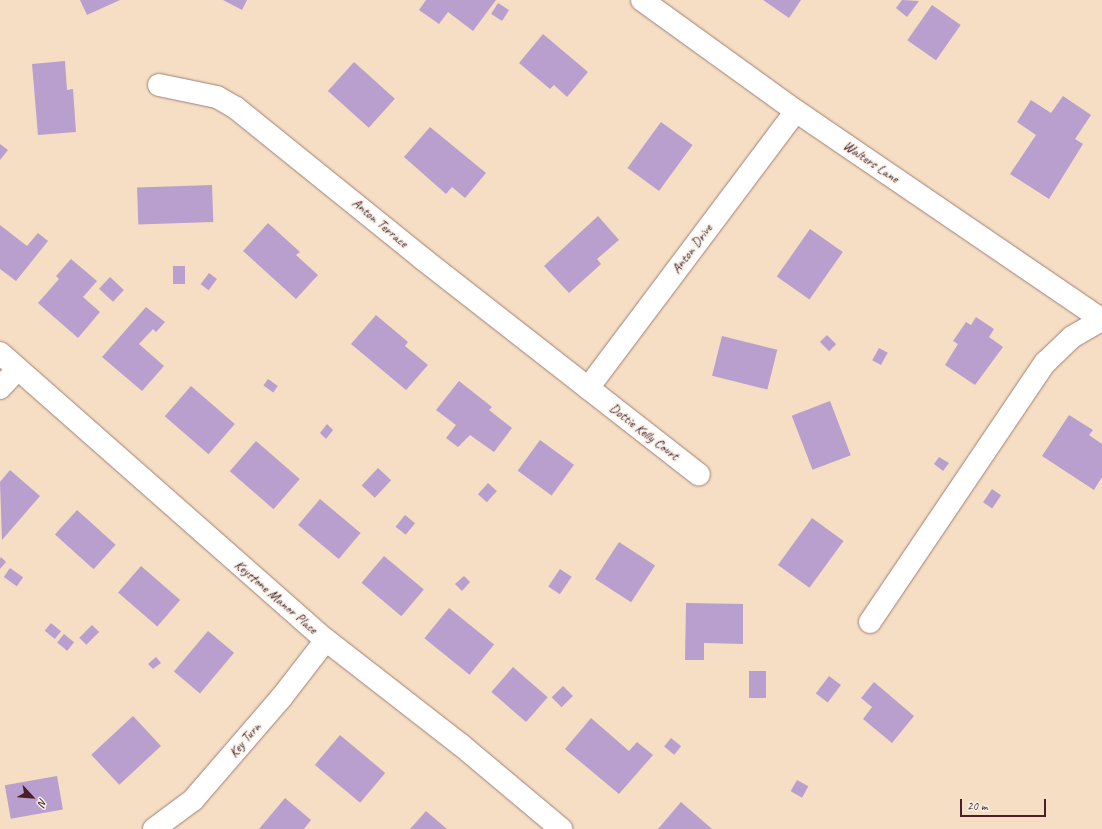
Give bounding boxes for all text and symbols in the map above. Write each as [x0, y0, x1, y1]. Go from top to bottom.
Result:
street label: Walters Lane [840, 137, 902, 187]
street label: Anton Terrace [349, 195, 411, 251]
street label: Anton Drive [668, 221, 716, 277]
street label: Dottie Kelly Court [606, 400, 682, 464]
street label: Keystone Manor Place [231, 556, 321, 638]
street label: Key Turn [225, 719, 265, 761]
north arrow [12, 777, 52, 817]
scale bar [962, 791, 1048, 817]
text: N [35, 796, 51, 808]
text: 20 m [967, 798, 987, 814]

